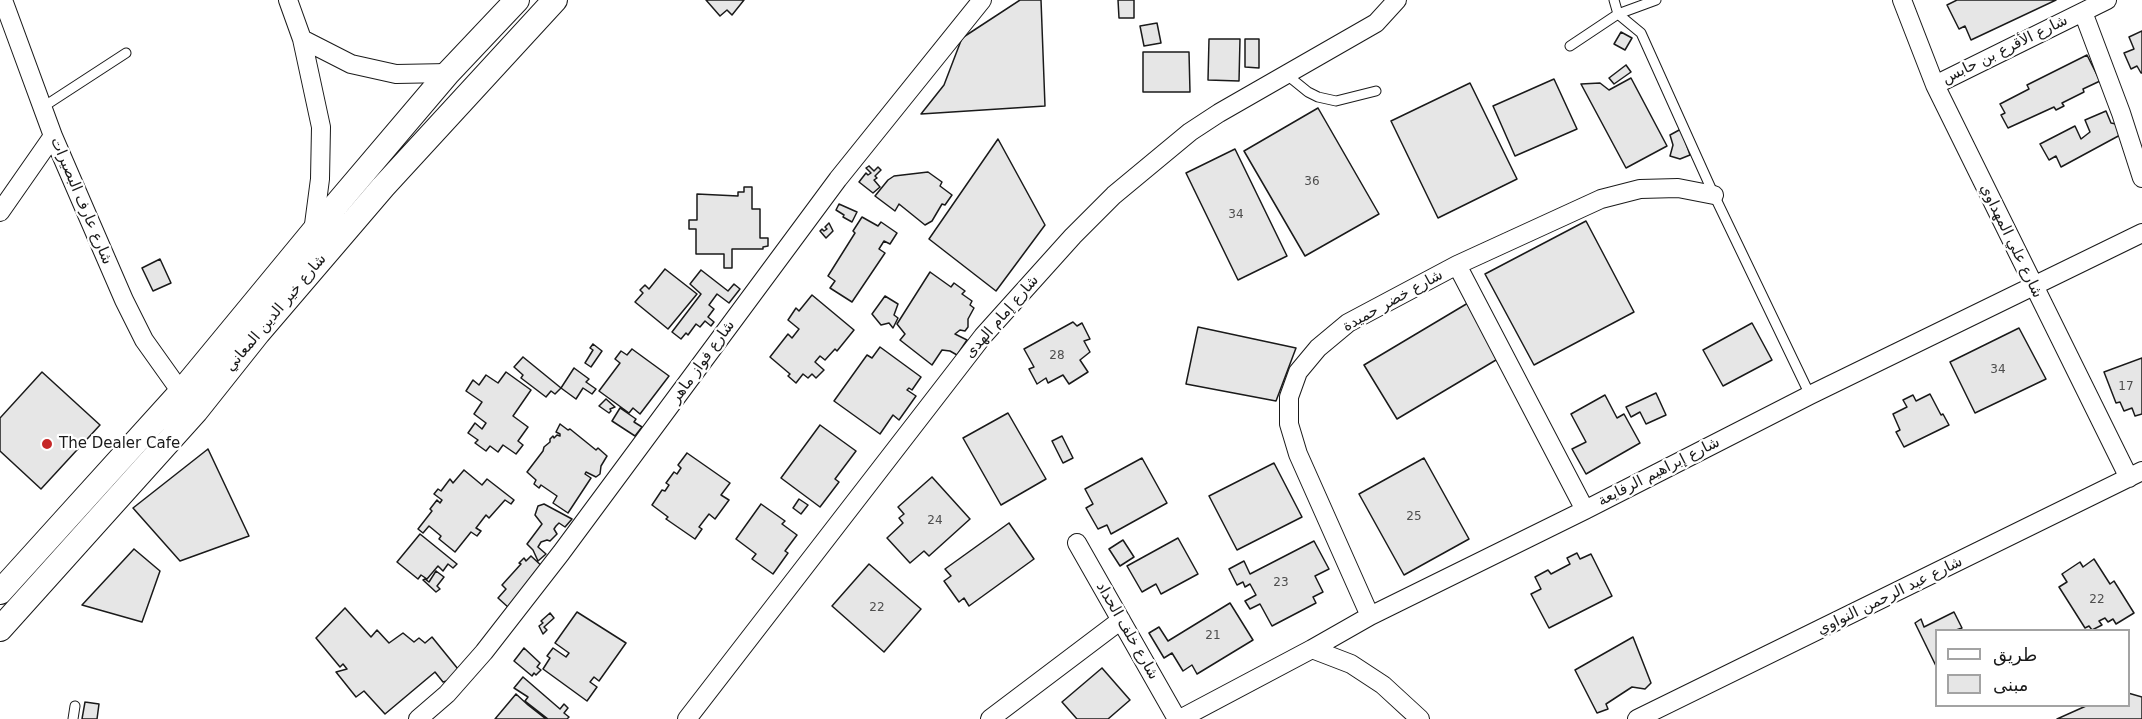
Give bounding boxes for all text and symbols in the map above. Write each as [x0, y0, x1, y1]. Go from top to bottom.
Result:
street label: شارع الأقرع بن حابس [1939, 12, 2071, 88]
street label: شارع عارف البصيرات [46, 135, 116, 267]
house number: 36 [1304, 175, 1320, 189]
street label: شارع علي المهداوي [1976, 181, 2046, 301]
house number: 34 [1228, 208, 1244, 222]
street label: شارع خير الدين المعاني [222, 251, 330, 375]
street label: شارع خضر حميدة [1340, 266, 1446, 336]
street label: شارع إمام الهدى [961, 272, 1043, 362]
street label: شارع فواز ماهر [667, 317, 739, 407]
house number: 28 [1049, 349, 1065, 363]
house number: 34 [1990, 363, 2006, 377]
house number: 17 [2118, 380, 2134, 394]
street label: شارع إبراهيم الرفايعة [1595, 433, 1723, 511]
place label: The Dealer Cafe [59, 435, 180, 453]
marker: The Dealer Cafe [40, 437, 54, 451]
house number: 25 [1406, 510, 1422, 524]
house number: 24 [927, 514, 943, 528]
street label: شارع عبد الرحمن النواوي [1814, 553, 1966, 639]
house number: 23 [1273, 576, 1289, 590]
street label: شارع خلف الحداد [1092, 579, 1162, 683]
house number: 22 [2089, 593, 2105, 607]
house number: 22 [869, 601, 885, 615]
house number: 21 [1205, 629, 1221, 643]
legend [1935, 629, 2130, 707]
text: طريق [1993, 644, 2037, 665]
text: مبنى [1993, 674, 2029, 695]

